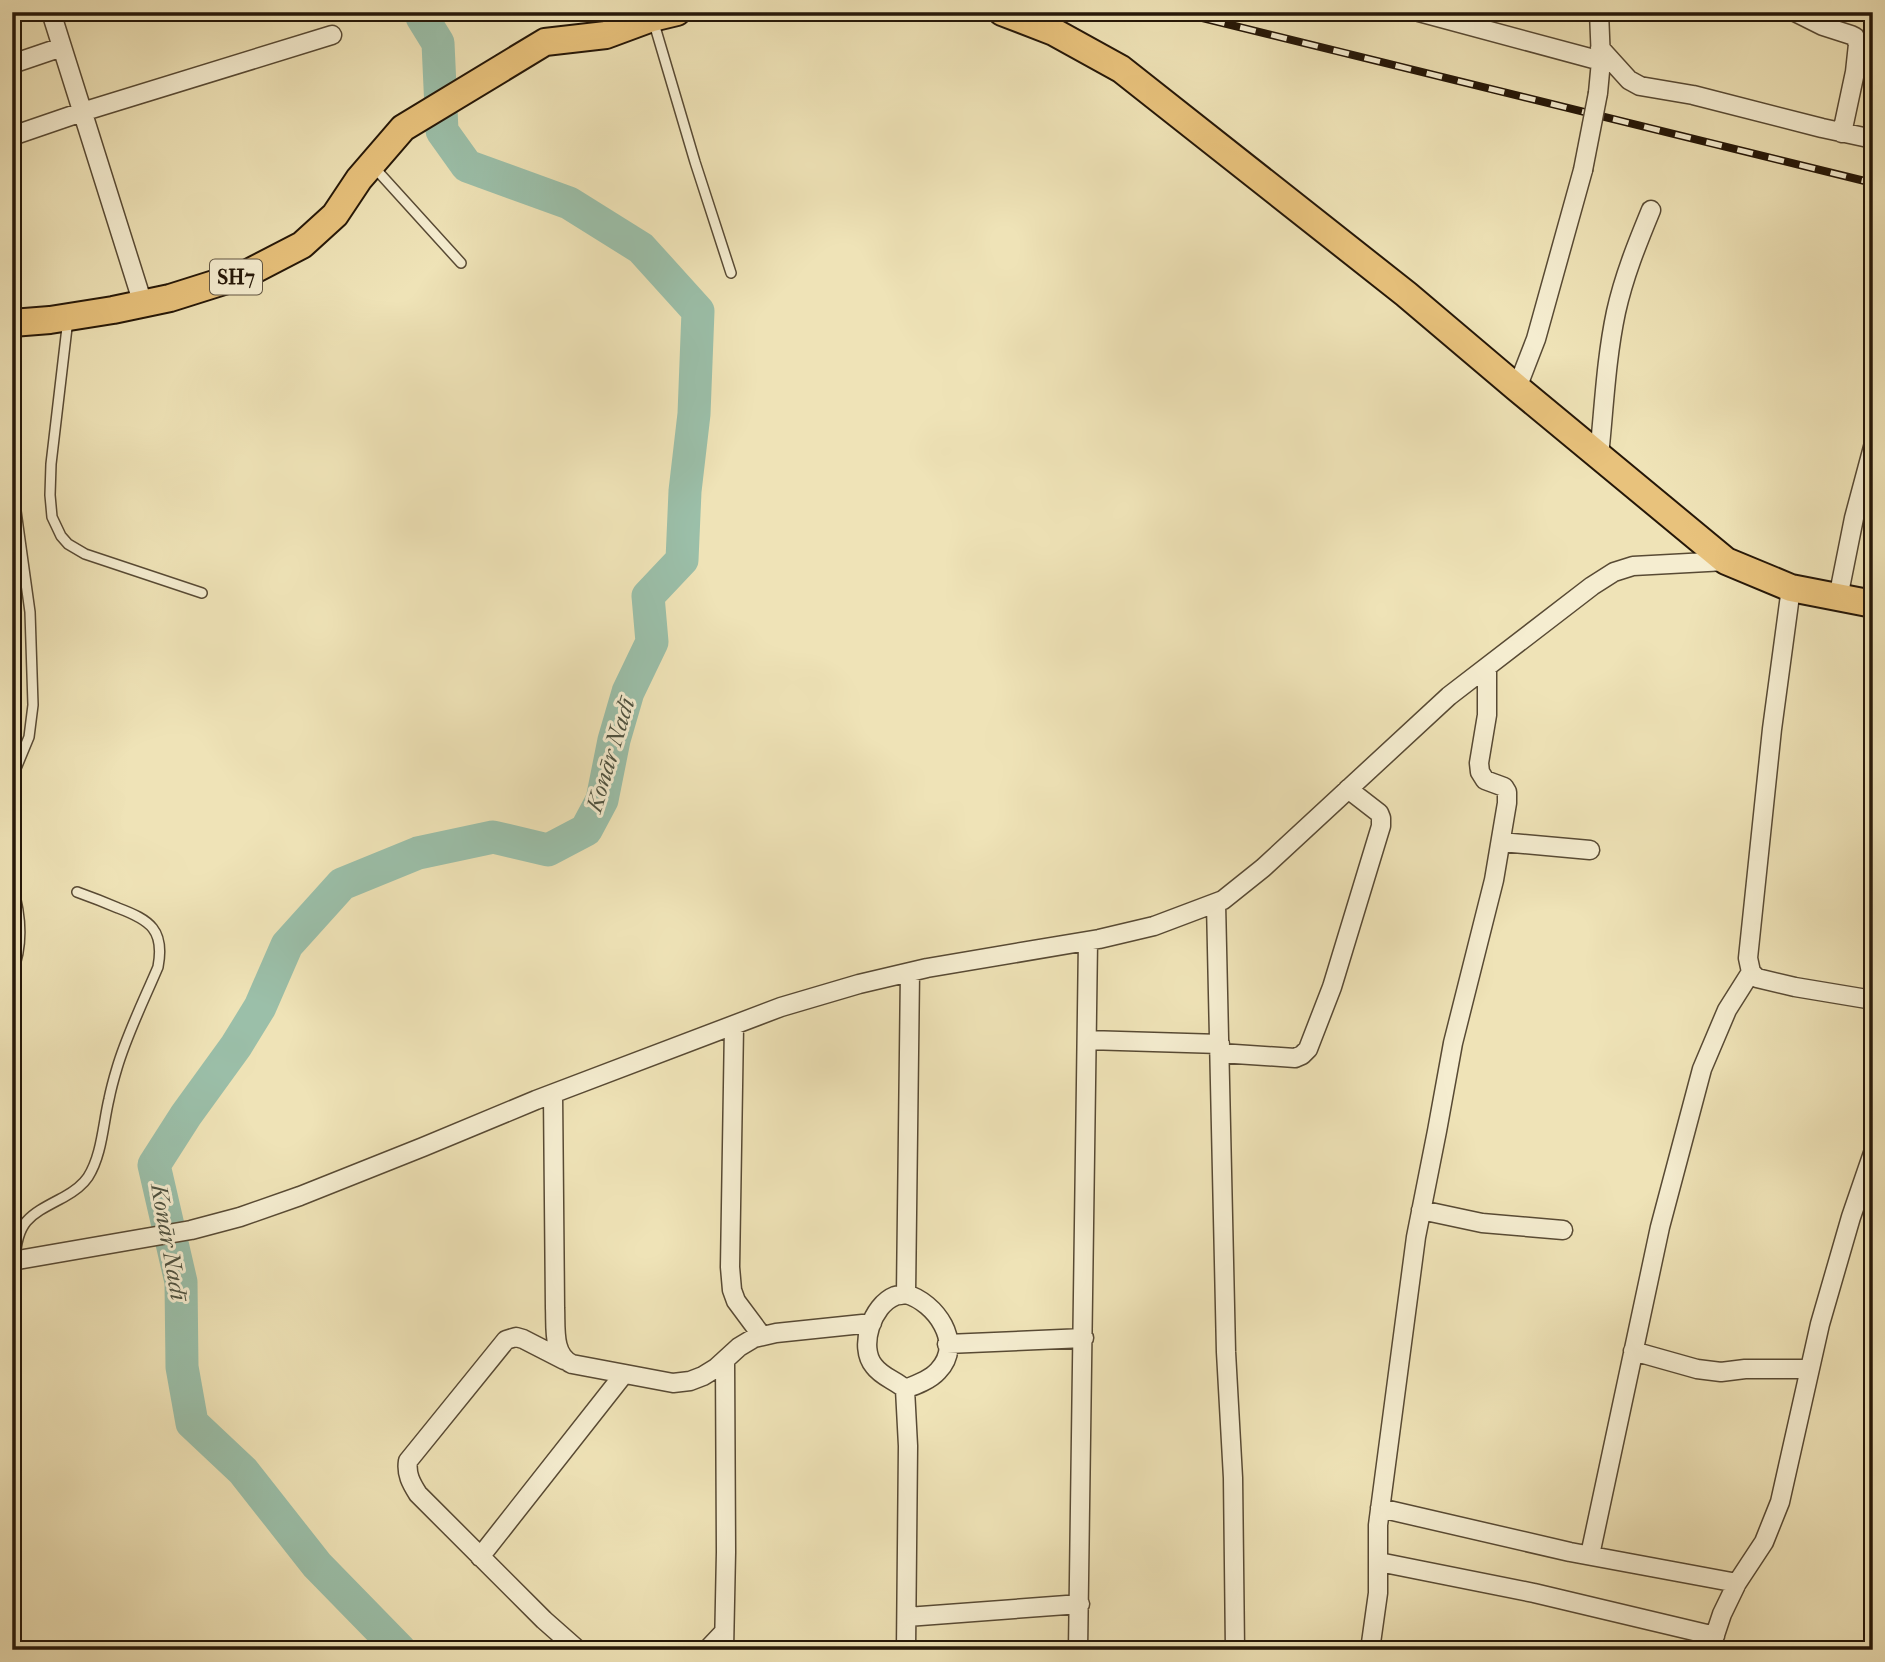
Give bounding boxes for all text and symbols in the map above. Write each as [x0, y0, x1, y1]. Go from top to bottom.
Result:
road number: SH7 [210, 260, 262, 294]
water label: Konār Nadī [579, 692, 642, 817]
water label: Konār Nadī [145, 1180, 194, 1306]

